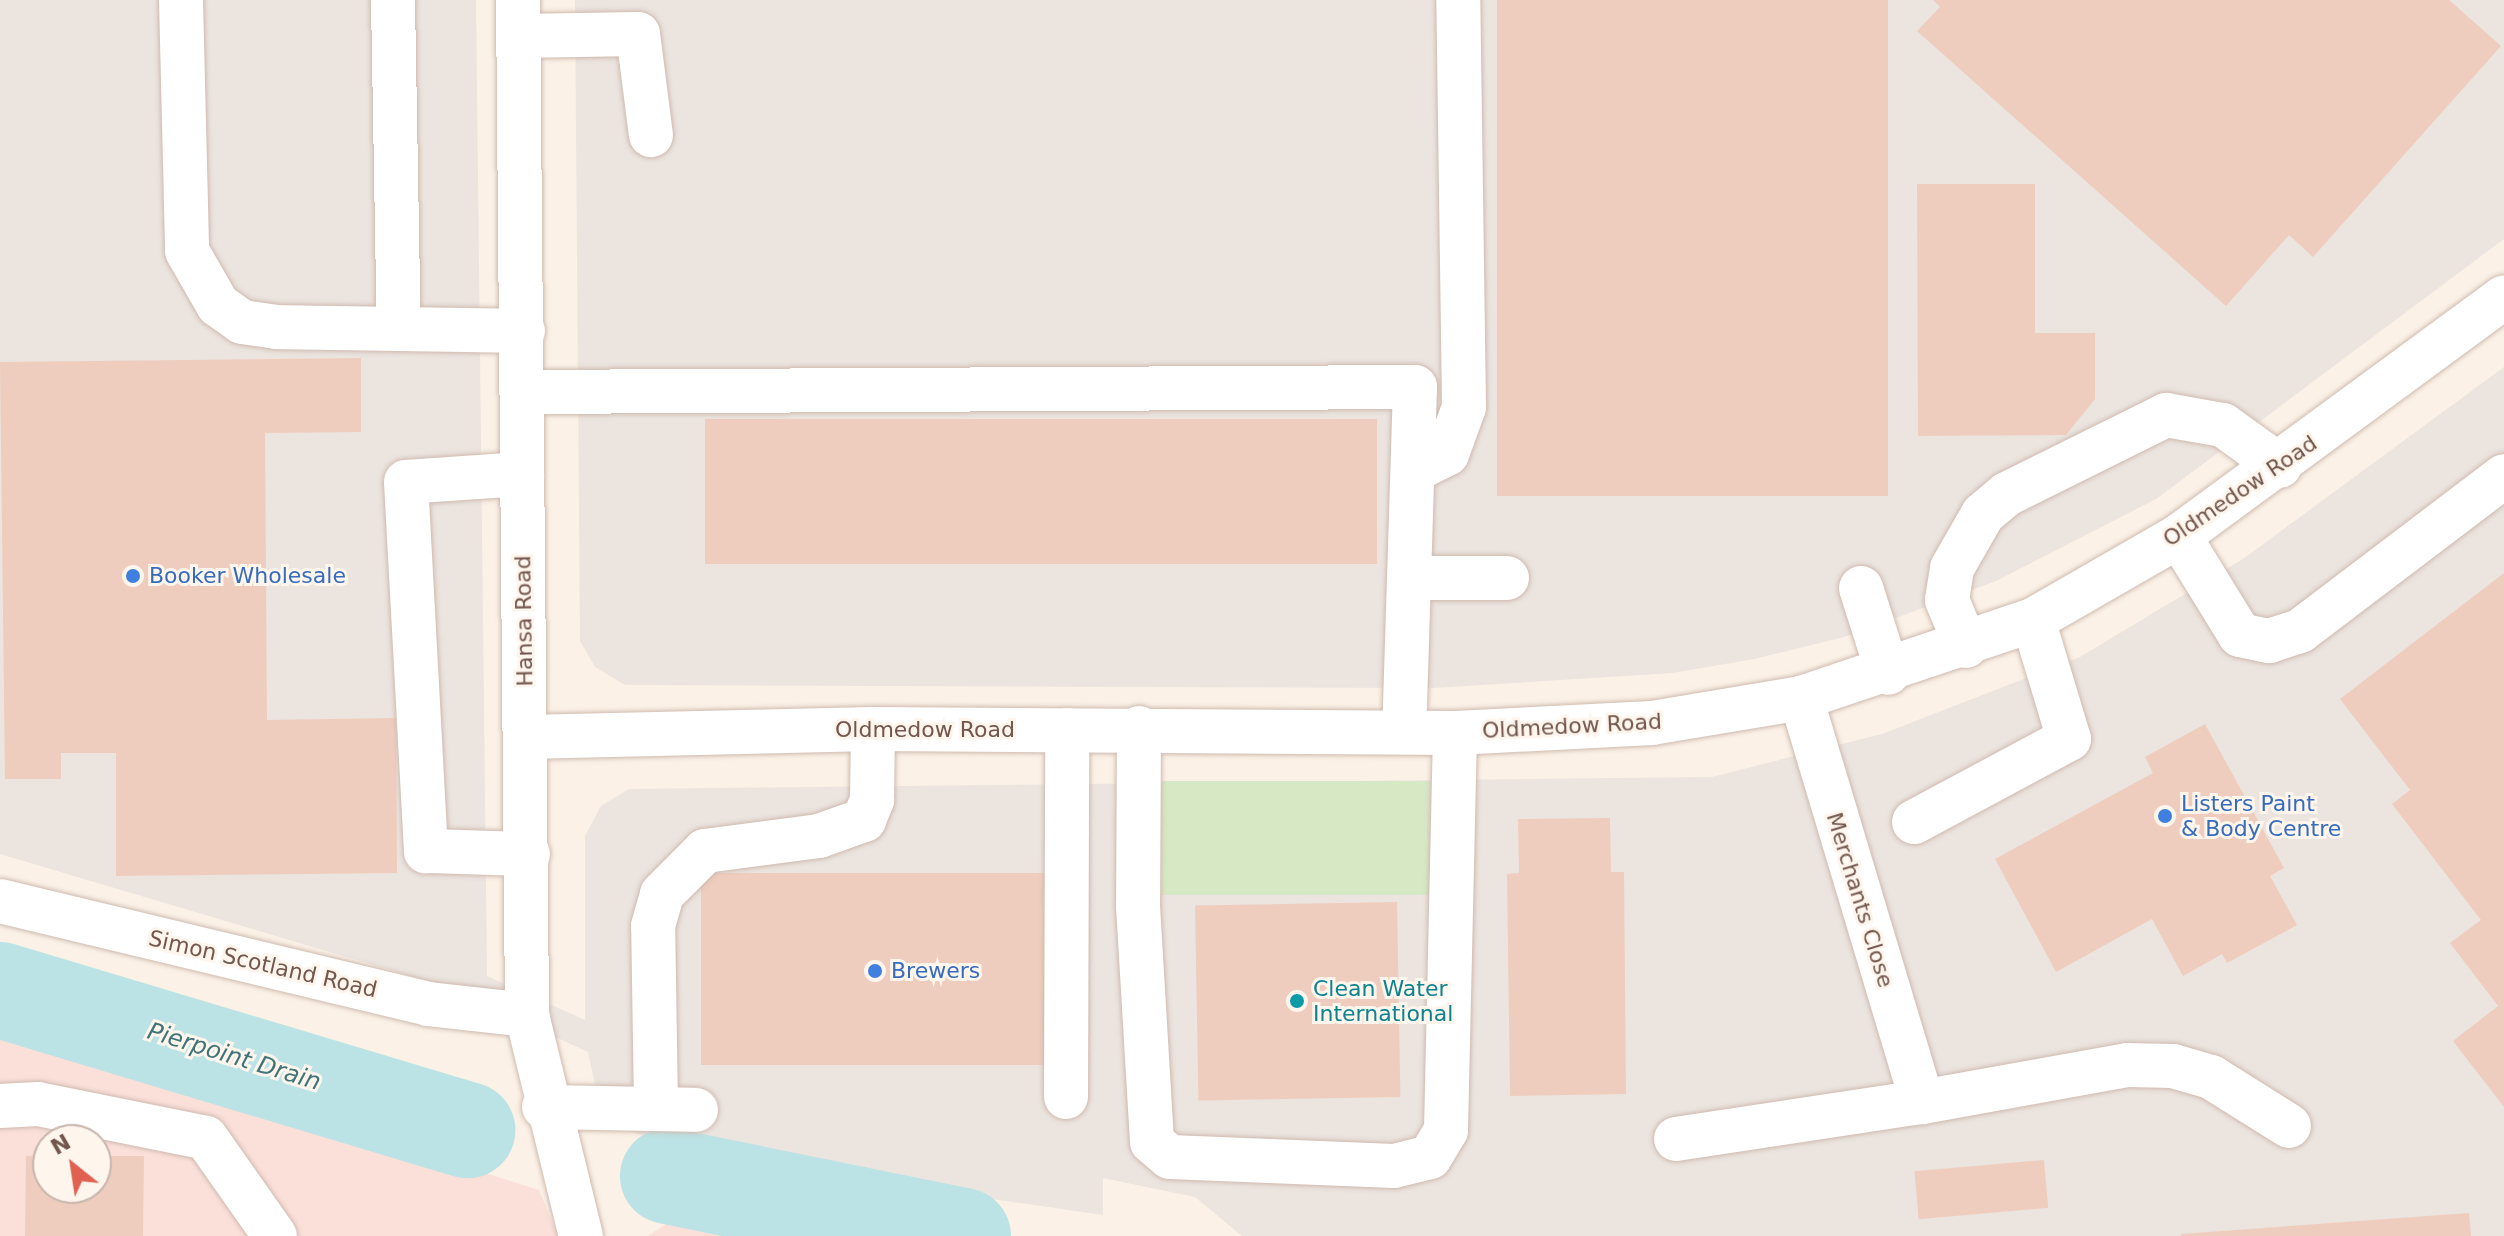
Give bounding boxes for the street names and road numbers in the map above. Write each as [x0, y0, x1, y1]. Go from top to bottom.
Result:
street label: Oldmedow Road [2158, 430, 2322, 552]
street label: Hansa Road [510, 555, 538, 687]
street label: Oldmedow Road [1481, 708, 1663, 744]
street label: Oldmedow Road [835, 717, 1015, 743]
street label: Merchants Close [1821, 809, 1899, 991]
street label: Simon Scotland Road [146, 925, 380, 1003]

